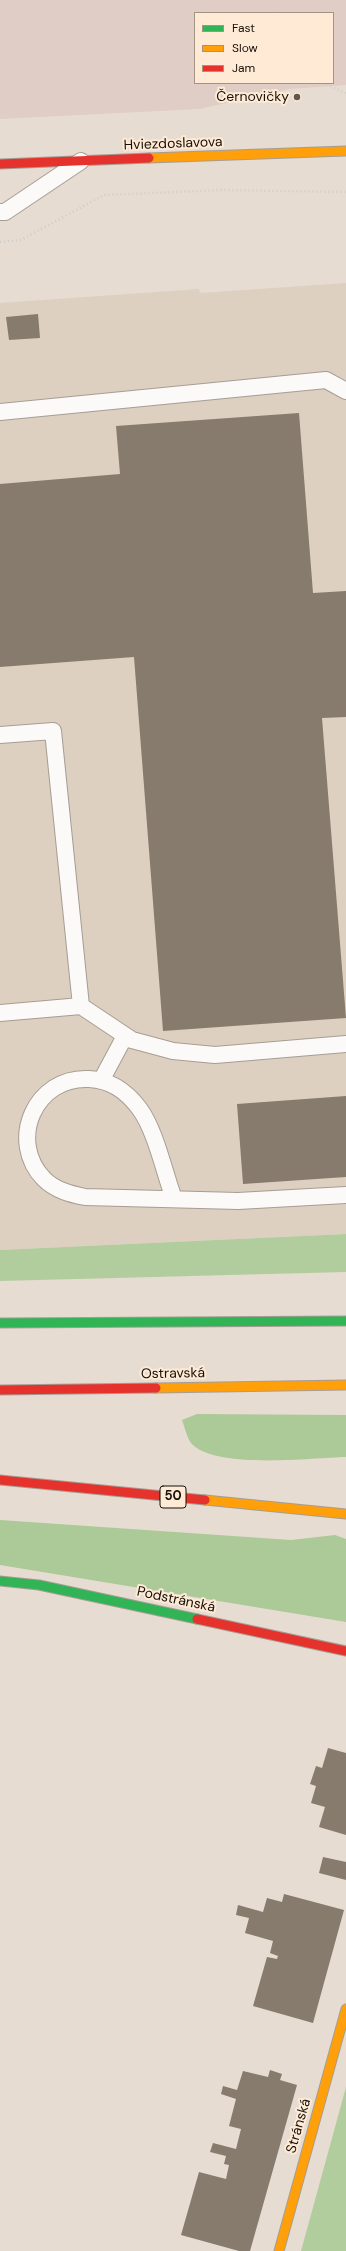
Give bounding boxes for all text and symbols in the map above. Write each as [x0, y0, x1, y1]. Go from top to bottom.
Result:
legend [194, 12, 334, 84]
text: Fast [232, 20, 255, 36]
text: Slow [232, 40, 258, 56]
text: Jam [232, 60, 255, 76]
place label: Černovičky [216, 89, 289, 105]
marker: Černovičky [292, 92, 302, 102]
street label: Hviezdoslavova [123, 134, 223, 154]
street label: Ostravská [141, 1365, 205, 1383]
road number: 50 [160, 1486, 186, 1508]
street label: Podstránská [135, 1584, 217, 1616]
street label: Stránská [283, 2097, 315, 2155]

